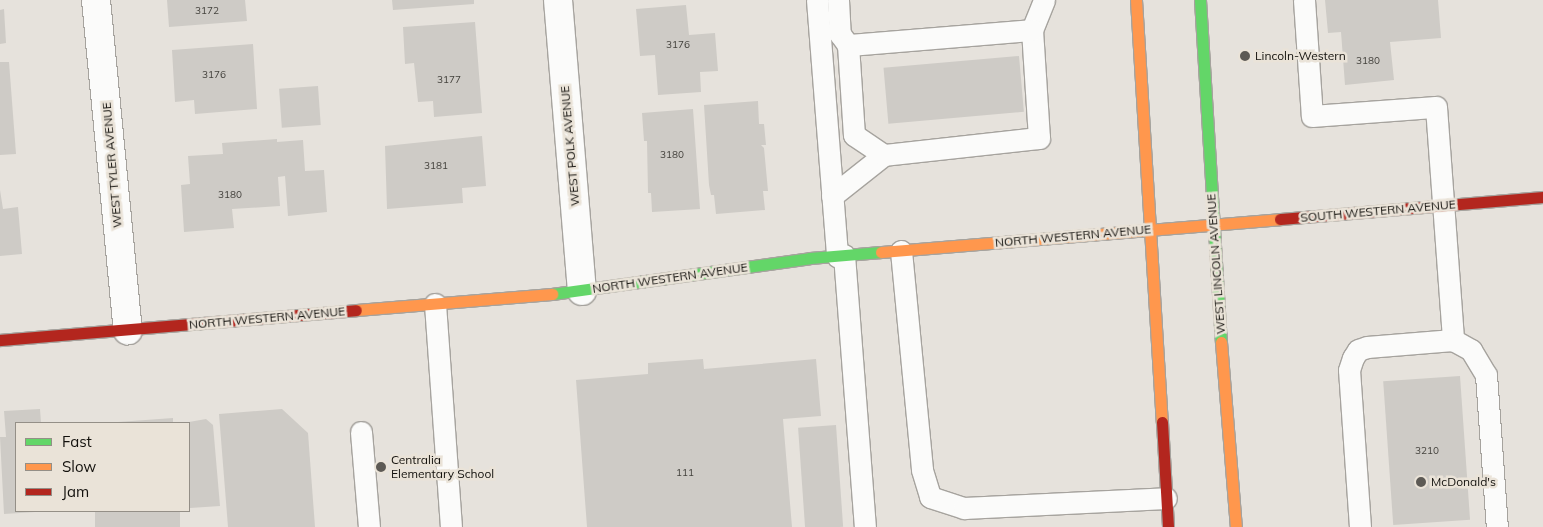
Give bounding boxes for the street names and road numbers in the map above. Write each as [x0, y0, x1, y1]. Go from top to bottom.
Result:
street label: WEST POLK AVENUE [558, 85, 582, 207]
street label: WEST TYLER AVENUE [99, 102, 125, 228]
street label: WEST LINCOLN AVENUE [1204, 193, 1228, 335]
street label: SOUTH WESTERN AVENUE [1300, 197, 1456, 225]
street label: NORTH WESTERN AVENUE [994, 222, 1152, 250]
street label: NORTH WESTERN AVENUE [591, 260, 749, 296]
street label: NORTH WESTERN AVENUE [188, 304, 346, 332]

